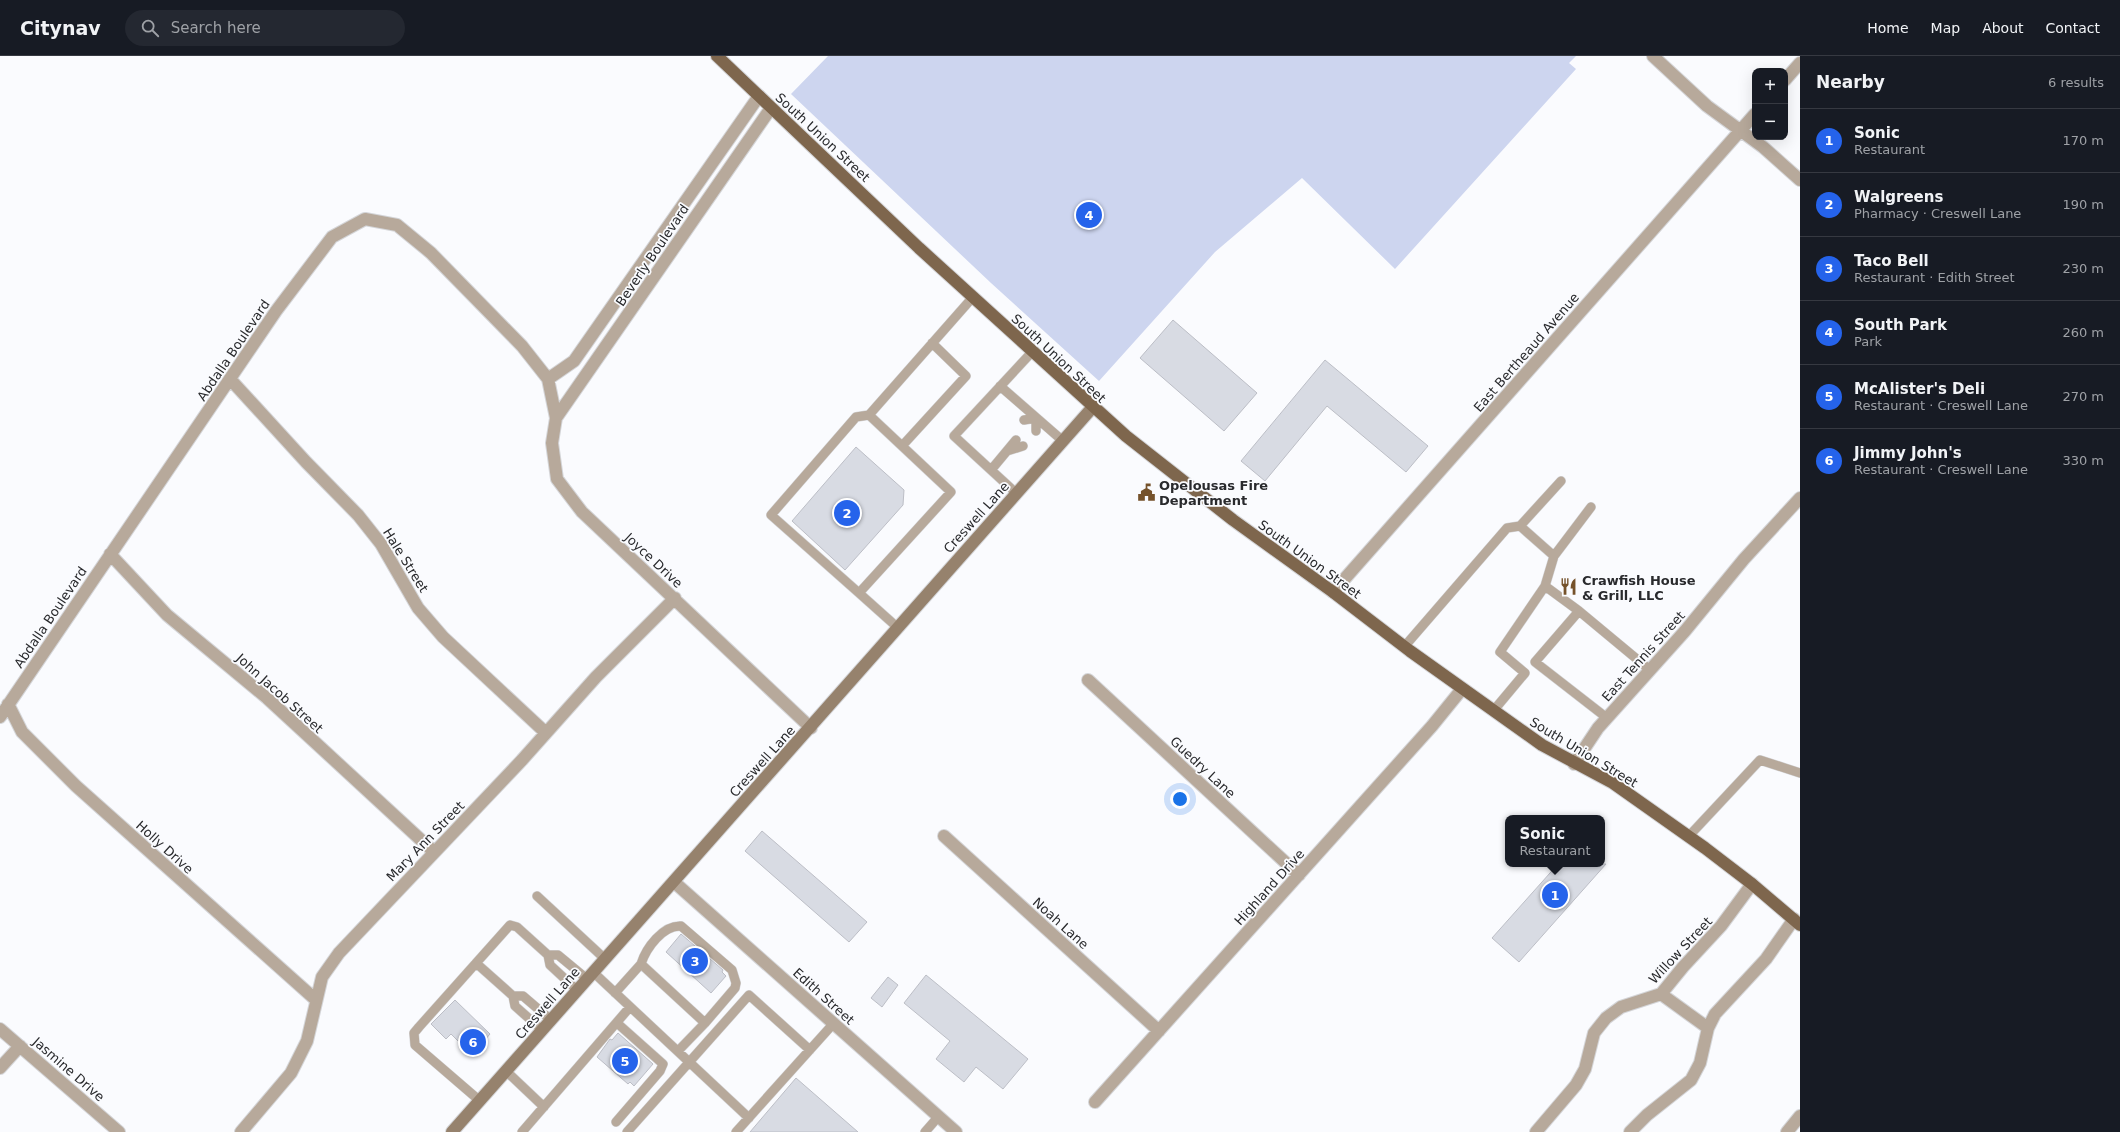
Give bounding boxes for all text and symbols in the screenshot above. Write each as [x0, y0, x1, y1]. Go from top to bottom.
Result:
search box [125, 10, 405, 46]
text: Citynav [20, 17, 101, 39]
icon: search [139, 17, 161, 39]
text: Search here [171, 19, 261, 37]
text: Home [1867, 20, 1909, 36]
text: Map [1931, 20, 1960, 36]
text: About [1982, 20, 2024, 36]
text: Contact [2046, 20, 2100, 36]
map controls [1752, 68, 1788, 140]
button: + [1752, 68, 1788, 104]
text: Nearby [1816, 72, 1885, 92]
text: 6 results [2048, 75, 2104, 90]
street label: South Union Street [773, 90, 873, 185]
button: − [1752, 104, 1788, 140]
text: Sonic [1854, 124, 1900, 142]
text: 1 [1824, 133, 1834, 148]
text: 170 m [2062, 133, 2104, 148]
text: Restaurant [1854, 142, 1925, 157]
text: Walgreens [1854, 188, 1943, 206]
text: 2 [1824, 197, 1834, 212]
text: 190 m [2062, 197, 2104, 212]
pin: 4 [1076, 200, 1102, 230]
street label: Beverly Boulevard [613, 202, 692, 309]
text: Pharmacy · Creswell Lane [1854, 206, 2021, 221]
text: Taco Bell [1854, 252, 1929, 270]
text: 3 [1824, 261, 1834, 276]
text: 230 m [2062, 261, 2104, 276]
text: Restaurant · Edith Street [1854, 270, 2015, 285]
street label: East Bertheaud Avenue [1471, 290, 1582, 415]
street label: Abdalla Boulevard [194, 297, 273, 404]
street label: South Union Street [1009, 311, 1109, 406]
text: South Park [1854, 316, 1947, 334]
text: 4 [1824, 325, 1834, 340]
text: 260 m [2062, 325, 2104, 340]
text: Park [1854, 334, 1882, 349]
text: McAlister's Deli [1854, 380, 1985, 398]
text: 5 [1824, 389, 1834, 404]
text: 270 m [2062, 389, 2104, 404]
text: Restaurant · Creswell Lane [1854, 398, 2028, 413]
text: Jimmy John's [1854, 444, 1962, 462]
text: 6 [1824, 453, 1834, 468]
text: 330 m [2062, 453, 2104, 468]
text: Restaurant · Creswell Lane [1854, 462, 2028, 477]
place label: Opelousas Fire Department [1159, 478, 1268, 508]
street label: Creswell Lane [941, 479, 1012, 556]
public building icon: Opelousas Fire Department [1136, 482, 1156, 502]
pin: 2 [834, 498, 860, 528]
street label: South Union Street [1255, 517, 1364, 602]
street label: Hale Street [380, 525, 431, 595]
street label: Joyce Drive [621, 529, 686, 591]
street label: Abdalla Boulevard [11, 564, 90, 671]
place label: Crawfish House & Grill, LLC [1582, 573, 1696, 603]
restaurant icon: Crawfish House & Grill, LLC [1559, 577, 1579, 597]
street label: East Tennis Street [1599, 608, 1688, 705]
street label: John Jacob Street [233, 650, 326, 736]
street label: South Union Street [1527, 714, 1640, 791]
street label: Creswell Lane [727, 723, 798, 800]
street label: Guedry Lane [1167, 734, 1238, 801]
your location [1170, 789, 1190, 809]
street label: Mary Ann Street [383, 798, 467, 884]
popup [1505, 815, 1605, 867]
street label: Holly Drive [133, 818, 196, 877]
text: Sonic [1519, 825, 1565, 843]
text: Restaurant [1519, 843, 1591, 858]
street label: Highland Drive [1231, 846, 1307, 928]
pin: 1 [1542, 880, 1568, 910]
street label: Noah Lane [1030, 895, 1091, 952]
street label: Willow Street [1646, 914, 1715, 987]
pin: 3 [682, 946, 708, 976]
street label: Creswell Lane [512, 964, 583, 1042]
street label: Edith Street [790, 965, 857, 1028]
pin: 6 [460, 1027, 486, 1057]
street label: Jasmine Drive [29, 1034, 108, 1105]
pin: 5 [612, 1046, 638, 1076]

